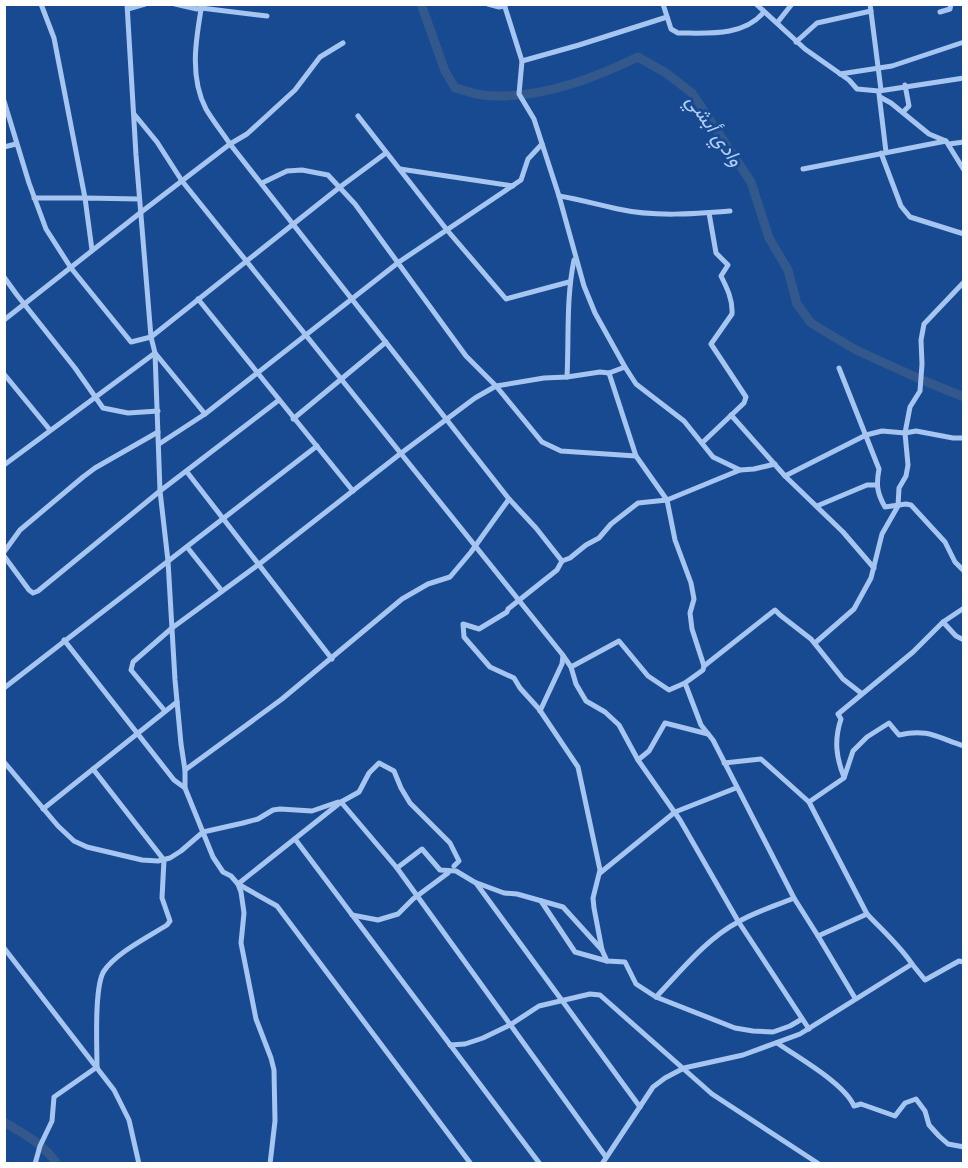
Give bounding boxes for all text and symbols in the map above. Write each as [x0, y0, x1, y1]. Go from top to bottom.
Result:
water label: وادي أبشي [677, 89, 749, 174]

